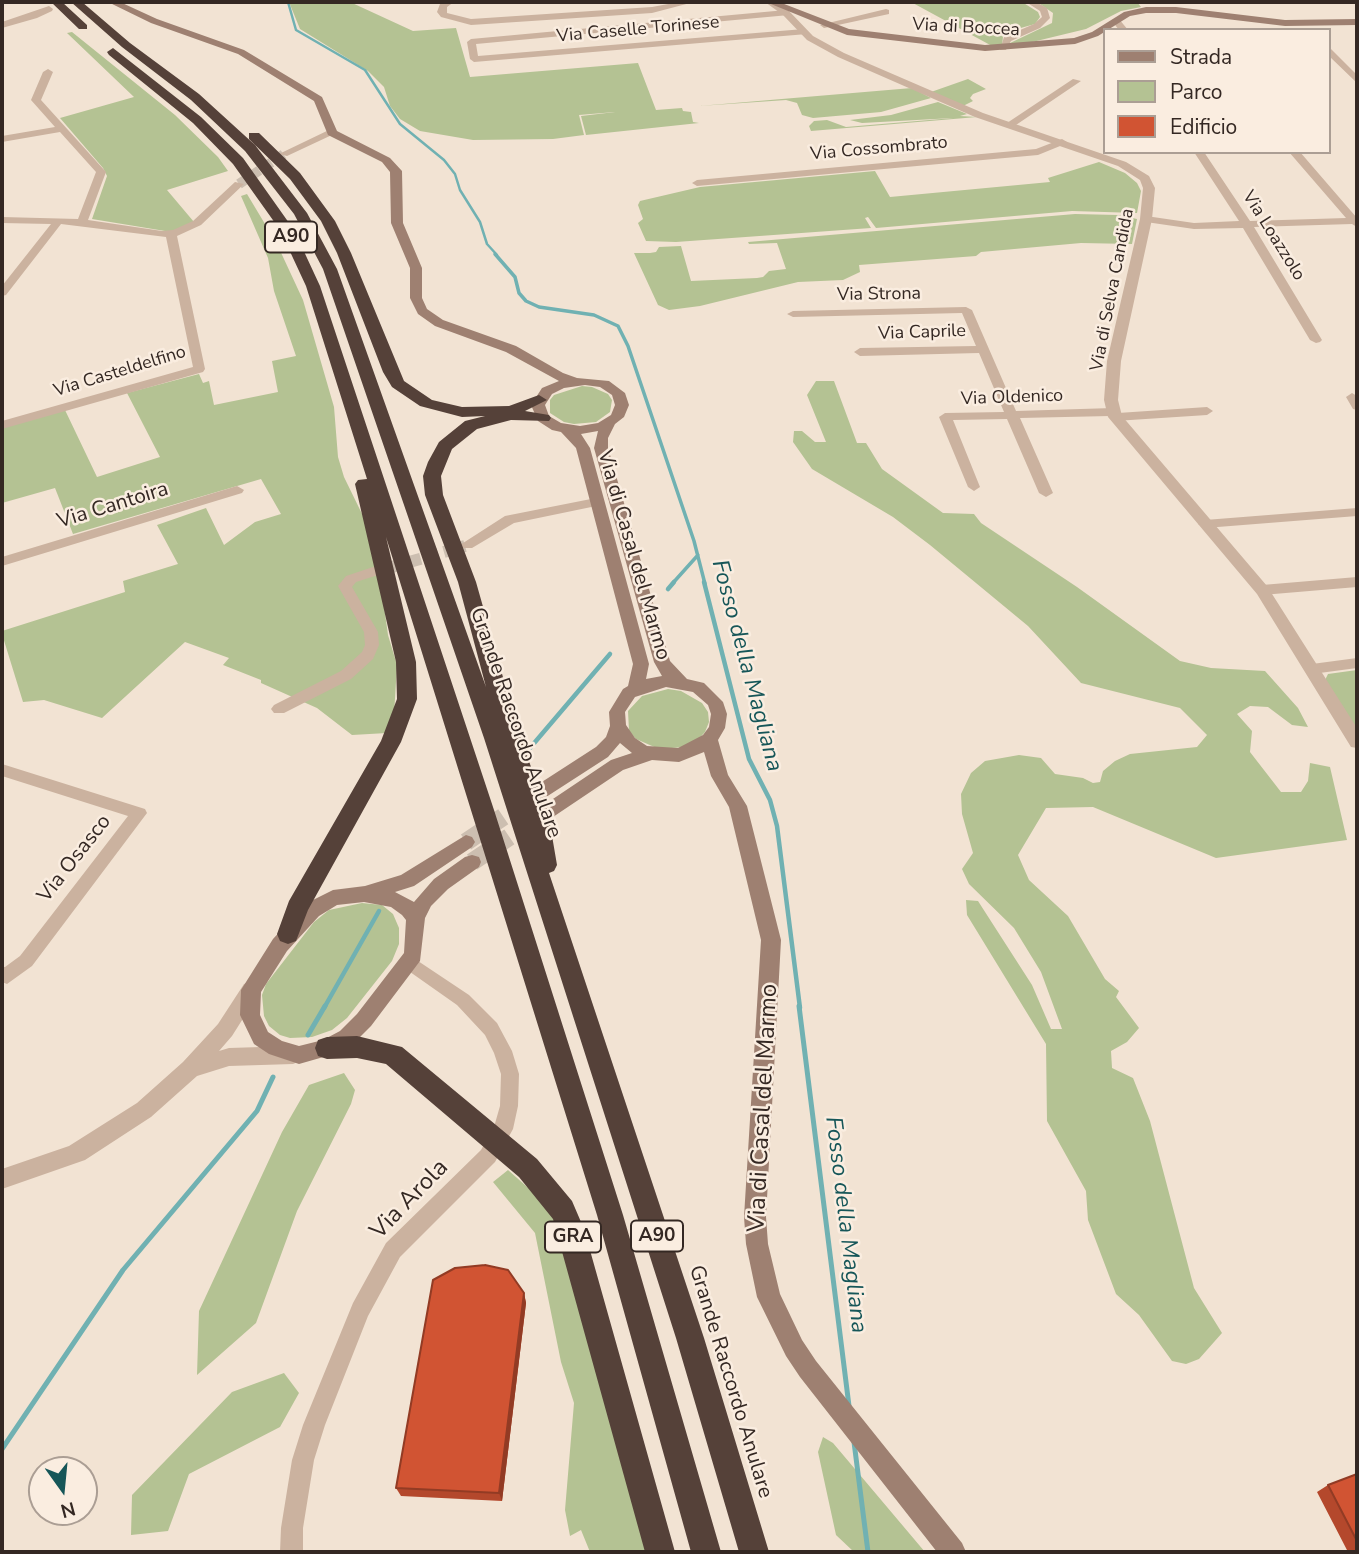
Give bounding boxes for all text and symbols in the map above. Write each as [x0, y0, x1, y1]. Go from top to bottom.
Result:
street label: Via Caselle Torinese [556, 12, 720, 48]
street label: Via di Boccea [912, 14, 1020, 42]
legend [1104, 28, 1331, 154]
text: Strada [1170, 43, 1232, 71]
text: Parco [1170, 78, 1223, 106]
text: Edificio [1170, 113, 1237, 141]
street label: Via Cossombrato [810, 132, 948, 166]
street label: Via Loazzolo [1237, 187, 1309, 285]
street label: Via di Selva Candida [1087, 207, 1139, 373]
road number: A90 [265, 221, 317, 252]
street label: Via Strona [837, 283, 921, 307]
street label: Via Caprile [878, 321, 966, 345]
street label: Via Casteldelfino [51, 342, 189, 402]
street label: Via Oldenico [960, 385, 1064, 411]
street label: Via di Casal del Marmo [591, 447, 675, 663]
street label: Via Cantoira [54, 477, 172, 535]
water label: Fosso della Magliana [704, 557, 788, 775]
street label: Grande Raccordo Anulare [464, 604, 566, 842]
street label: Via Osasco [33, 810, 117, 908]
street label: Via di Casal del Marmo [743, 983, 785, 1233]
water label: Fosso della Magliana [818, 1115, 872, 1335]
street label: Via Arola [365, 1154, 455, 1246]
road number: A90 [631, 1220, 683, 1252]
road number: GRA [545, 1222, 601, 1252]
street label: Grande Raccordo Anulare [683, 1263, 777, 1501]
north arrow [28, 1456, 98, 1526]
text: N [58, 1495, 78, 1524]

